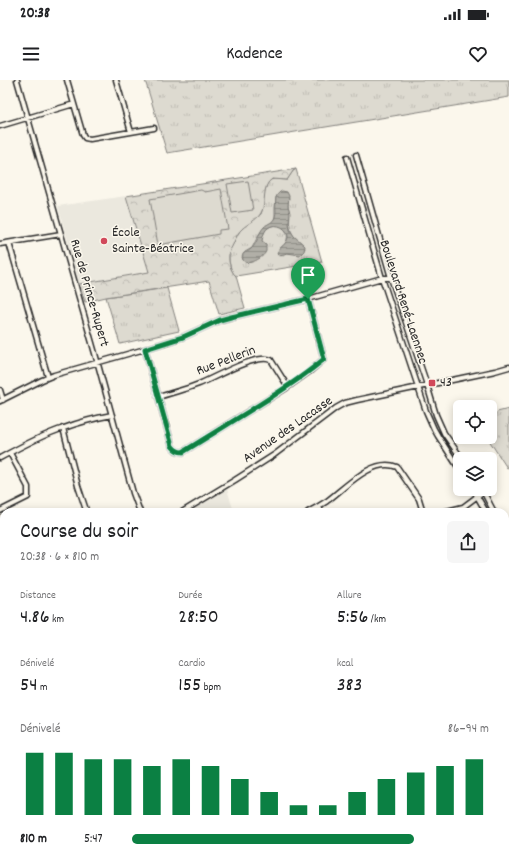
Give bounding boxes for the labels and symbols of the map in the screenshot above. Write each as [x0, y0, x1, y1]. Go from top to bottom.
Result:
place label: École Sainte-Béatrice [112, 223, 194, 259]
marker: École Sainte-Béatrice [99, 236, 109, 246]
street label: Rue de Prince-Rupert [64, 237, 114, 349]
street label: Boulevard René-Laennec [374, 237, 433, 367]
pin [291, 258, 325, 299]
street label: Rue Pellerin [194, 341, 258, 381]
place label: 43 [440, 373, 452, 393]
marker: 43 [427, 378, 437, 388]
street label: Avenue des Lacasse [239, 391, 337, 469]

